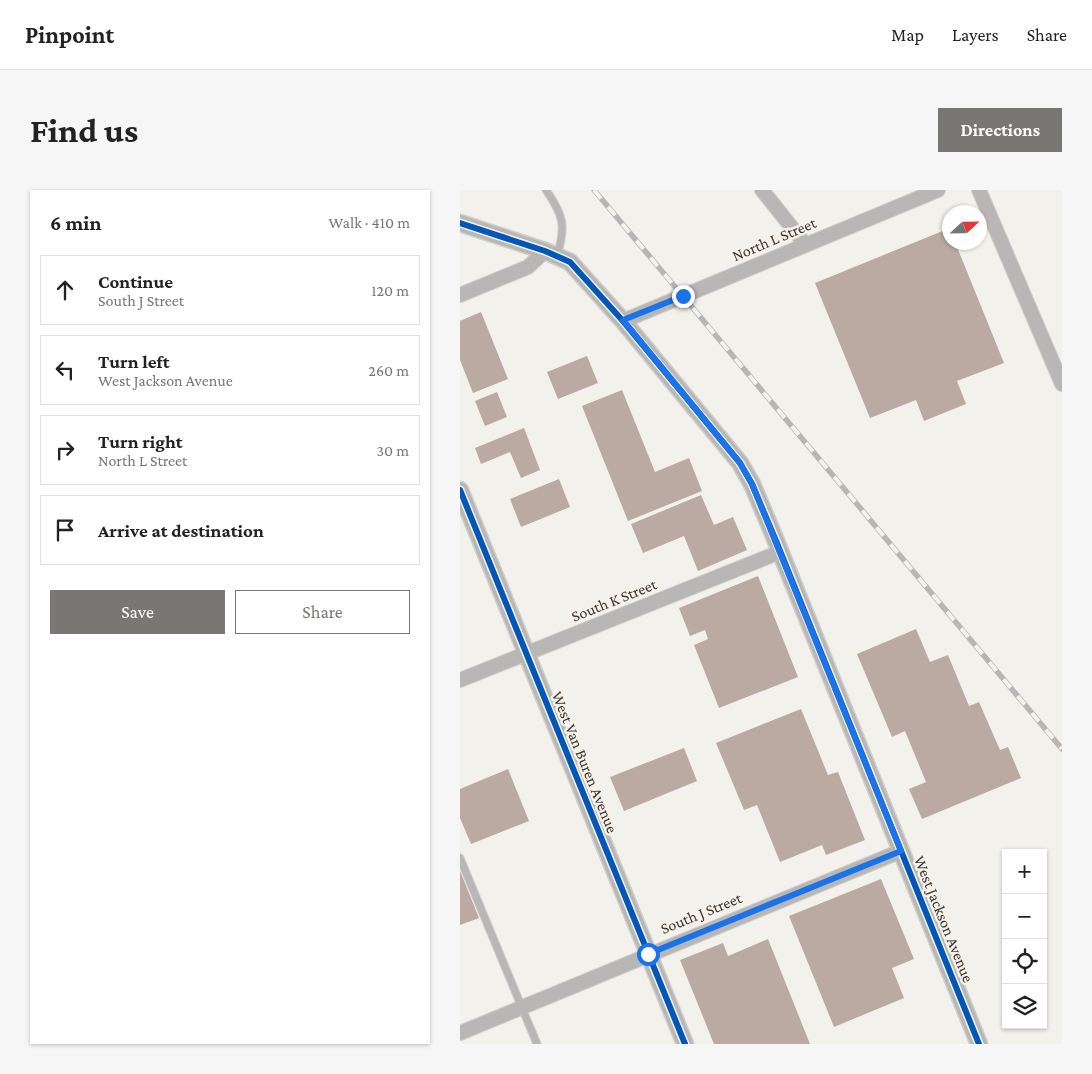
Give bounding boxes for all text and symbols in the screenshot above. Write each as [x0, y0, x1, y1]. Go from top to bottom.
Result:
text: Pinpoint [25, 21, 114, 48]
text: Map [891, 25, 924, 45]
text: Layers [952, 25, 999, 45]
text: Share [1027, 25, 1067, 45]
button: Directions [938, 108, 1062, 152]
text: Find us [30, 111, 138, 150]
north arrow [942, 205, 987, 250]
text: 6 min [50, 211, 101, 235]
street label: North L Street [730, 213, 819, 264]
text: Walk · 410 m [329, 214, 410, 231]
text: Continue [98, 271, 173, 292]
icon: ahead [51, 276, 79, 304]
text: 120 m [371, 282, 409, 299]
route end [672, 285, 695, 308]
text: South J Street [98, 292, 184, 309]
text: Turn left [98, 351, 170, 372]
icon: left [51, 356, 79, 384]
text: 260 m [368, 362, 409, 379]
text: West Jackson Avenue [98, 372, 233, 389]
text: Turn right [98, 431, 183, 452]
icon: right [51, 436, 79, 464]
text: 30 m [377, 442, 409, 459]
text: North L Street [98, 452, 187, 469]
icon: arrive [51, 516, 79, 544]
text: Arrive at destination [98, 520, 264, 541]
street label: South K Street [569, 575, 660, 625]
button: Save [50, 590, 225, 634]
button: Share [235, 590, 410, 634]
street label: West Van Buren Avenue [549, 689, 621, 835]
map controls [1002, 849, 1047, 1029]
button: + [1002, 849, 1047, 894]
street label: West Jackson Avenue [910, 853, 977, 985]
street label: South J Street [658, 889, 745, 938]
button: − [1002, 894, 1047, 939]
button: locate [1002, 939, 1047, 984]
route start [637, 943, 660, 966]
button: layers [1002, 984, 1047, 1029]

